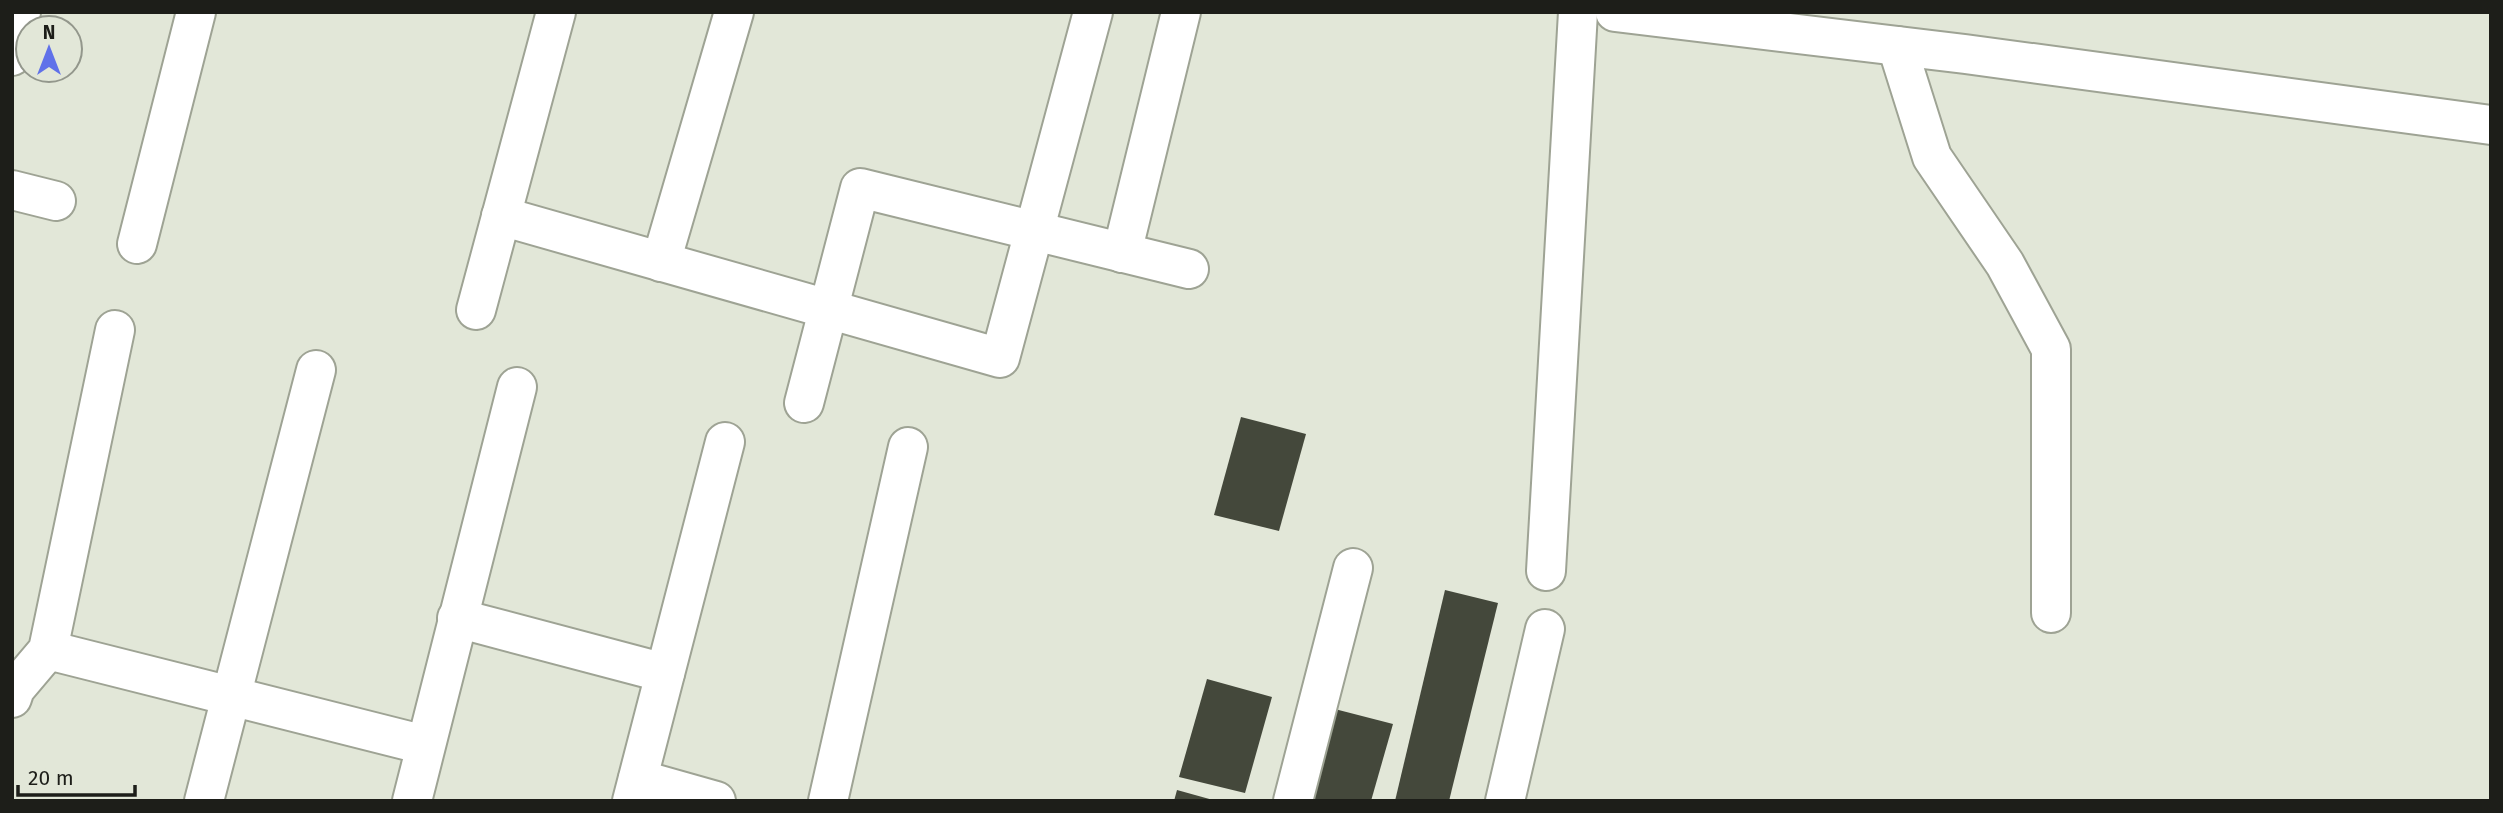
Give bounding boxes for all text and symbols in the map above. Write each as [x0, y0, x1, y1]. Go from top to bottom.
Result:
north arrow [14, 14, 84, 84]
text: N [43, 21, 55, 44]
scale bar [18, 754, 135, 798]
text: 20 m [28, 765, 74, 791]

